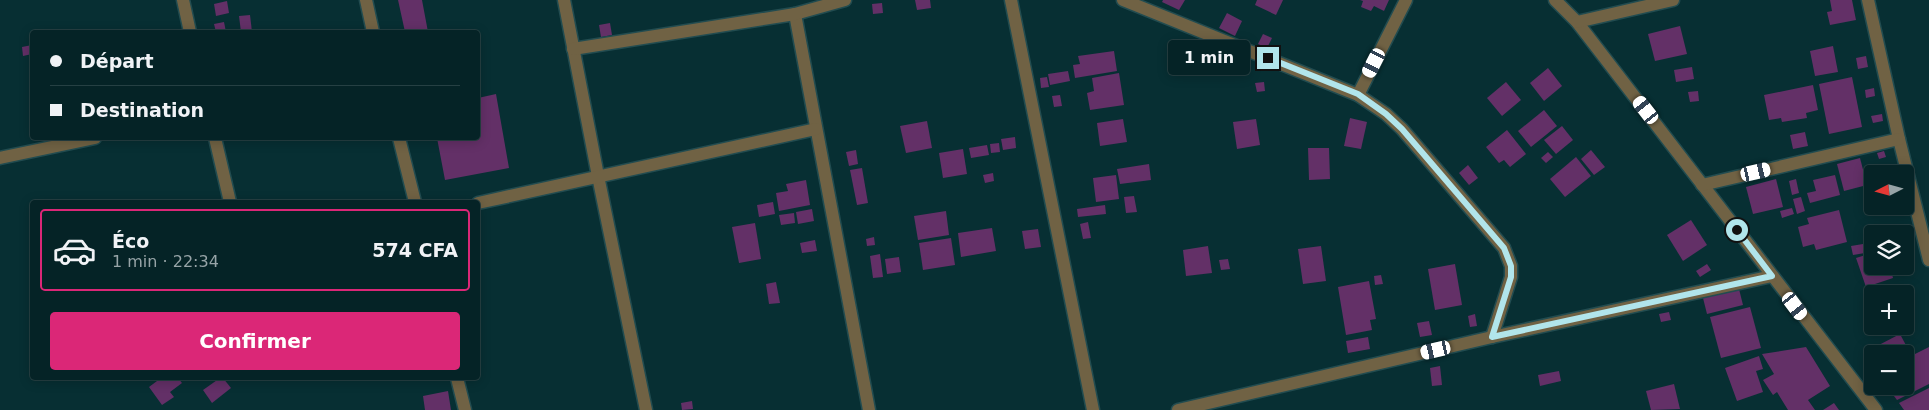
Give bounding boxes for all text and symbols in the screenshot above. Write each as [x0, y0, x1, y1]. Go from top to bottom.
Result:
callout: 1 min [1168, 40, 1250, 76]
car [1360, 46, 1387, 80]
route end [1257, 47, 1279, 69]
text: 1 min [1184, 48, 1234, 67]
text: Départ [80, 50, 154, 72]
car [1630, 94, 1661, 126]
text: Destination [80, 99, 204, 121]
car [1739, 161, 1772, 183]
north arrow [1864, 165, 1914, 215]
map controls [1864, 165, 1914, 395]
route start [1726, 219, 1748, 241]
button: layers [1864, 225, 1914, 275]
icon: car [52, 228, 97, 273]
text: Éco [112, 230, 149, 252]
text: 574 CFA [372, 239, 458, 261]
text: 1 min · 22:34 [112, 252, 219, 271]
button: + [1864, 285, 1914, 335]
car [1779, 290, 1810, 322]
button: Confirmer [50, 312, 460, 370]
car [1419, 339, 1452, 361]
button: − [1864, 345, 1914, 395]

